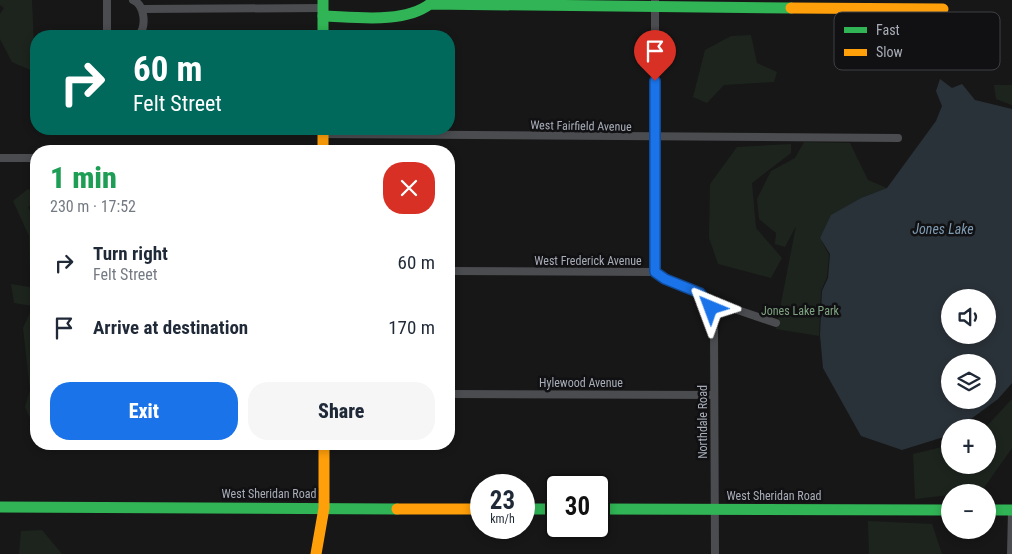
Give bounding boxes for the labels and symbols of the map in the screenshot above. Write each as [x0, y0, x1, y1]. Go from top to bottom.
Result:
legend [834, 12, 1000, 70]
text: Fast [876, 22, 900, 38]
pin [634, 30, 676, 81]
text: Slow [876, 44, 903, 60]
street label: West Fairfield Avenue [530, 118, 632, 134]
water label: Jones Lake [912, 221, 974, 237]
street label: West Frederick Avenue [534, 254, 642, 268]
position arrow [684, 281, 736, 333]
park label: Jones Lake Park [761, 304, 840, 318]
street label: Hylewood Avenue [539, 376, 623, 390]
street label: Northdale Road [696, 385, 710, 459]
speed limit sign: 30 [545, 474, 610, 539]
street label: West Sheridan Road [222, 487, 316, 501]
street label: West Sheridan Road [727, 489, 821, 503]

